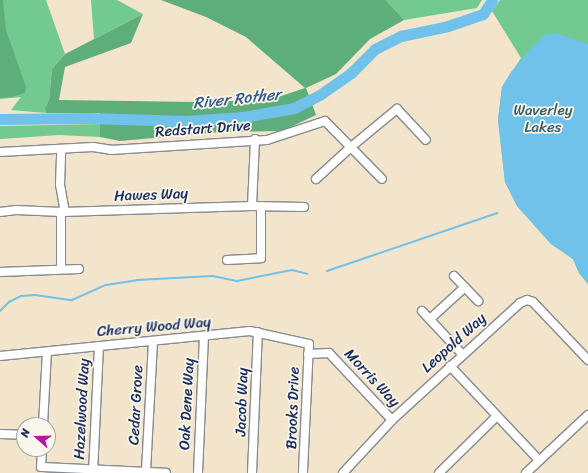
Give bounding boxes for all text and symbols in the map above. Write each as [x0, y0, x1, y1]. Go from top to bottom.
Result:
water label: River Rother [192, 85, 282, 113]
park label: Waverley Lakes [513, 101, 573, 136]
street label: Redstart Drive [155, 117, 251, 141]
street label: Hawes Way [114, 185, 188, 205]
street label: Leopold Way [418, 309, 490, 377]
street label: Cherry Wood Way [96, 313, 212, 341]
street label: Morris Way [340, 345, 404, 411]
street label: Oak Dene Way [176, 357, 198, 451]
street label: Hazelwood Way [70, 358, 94, 460]
street label: Cedar Grove [125, 364, 147, 446]
street label: Brooks Drive [283, 366, 303, 450]
street label: Jacob Way [232, 367, 252, 437]
north arrow [16, 417, 56, 457]
text: N [15, 426, 35, 440]

